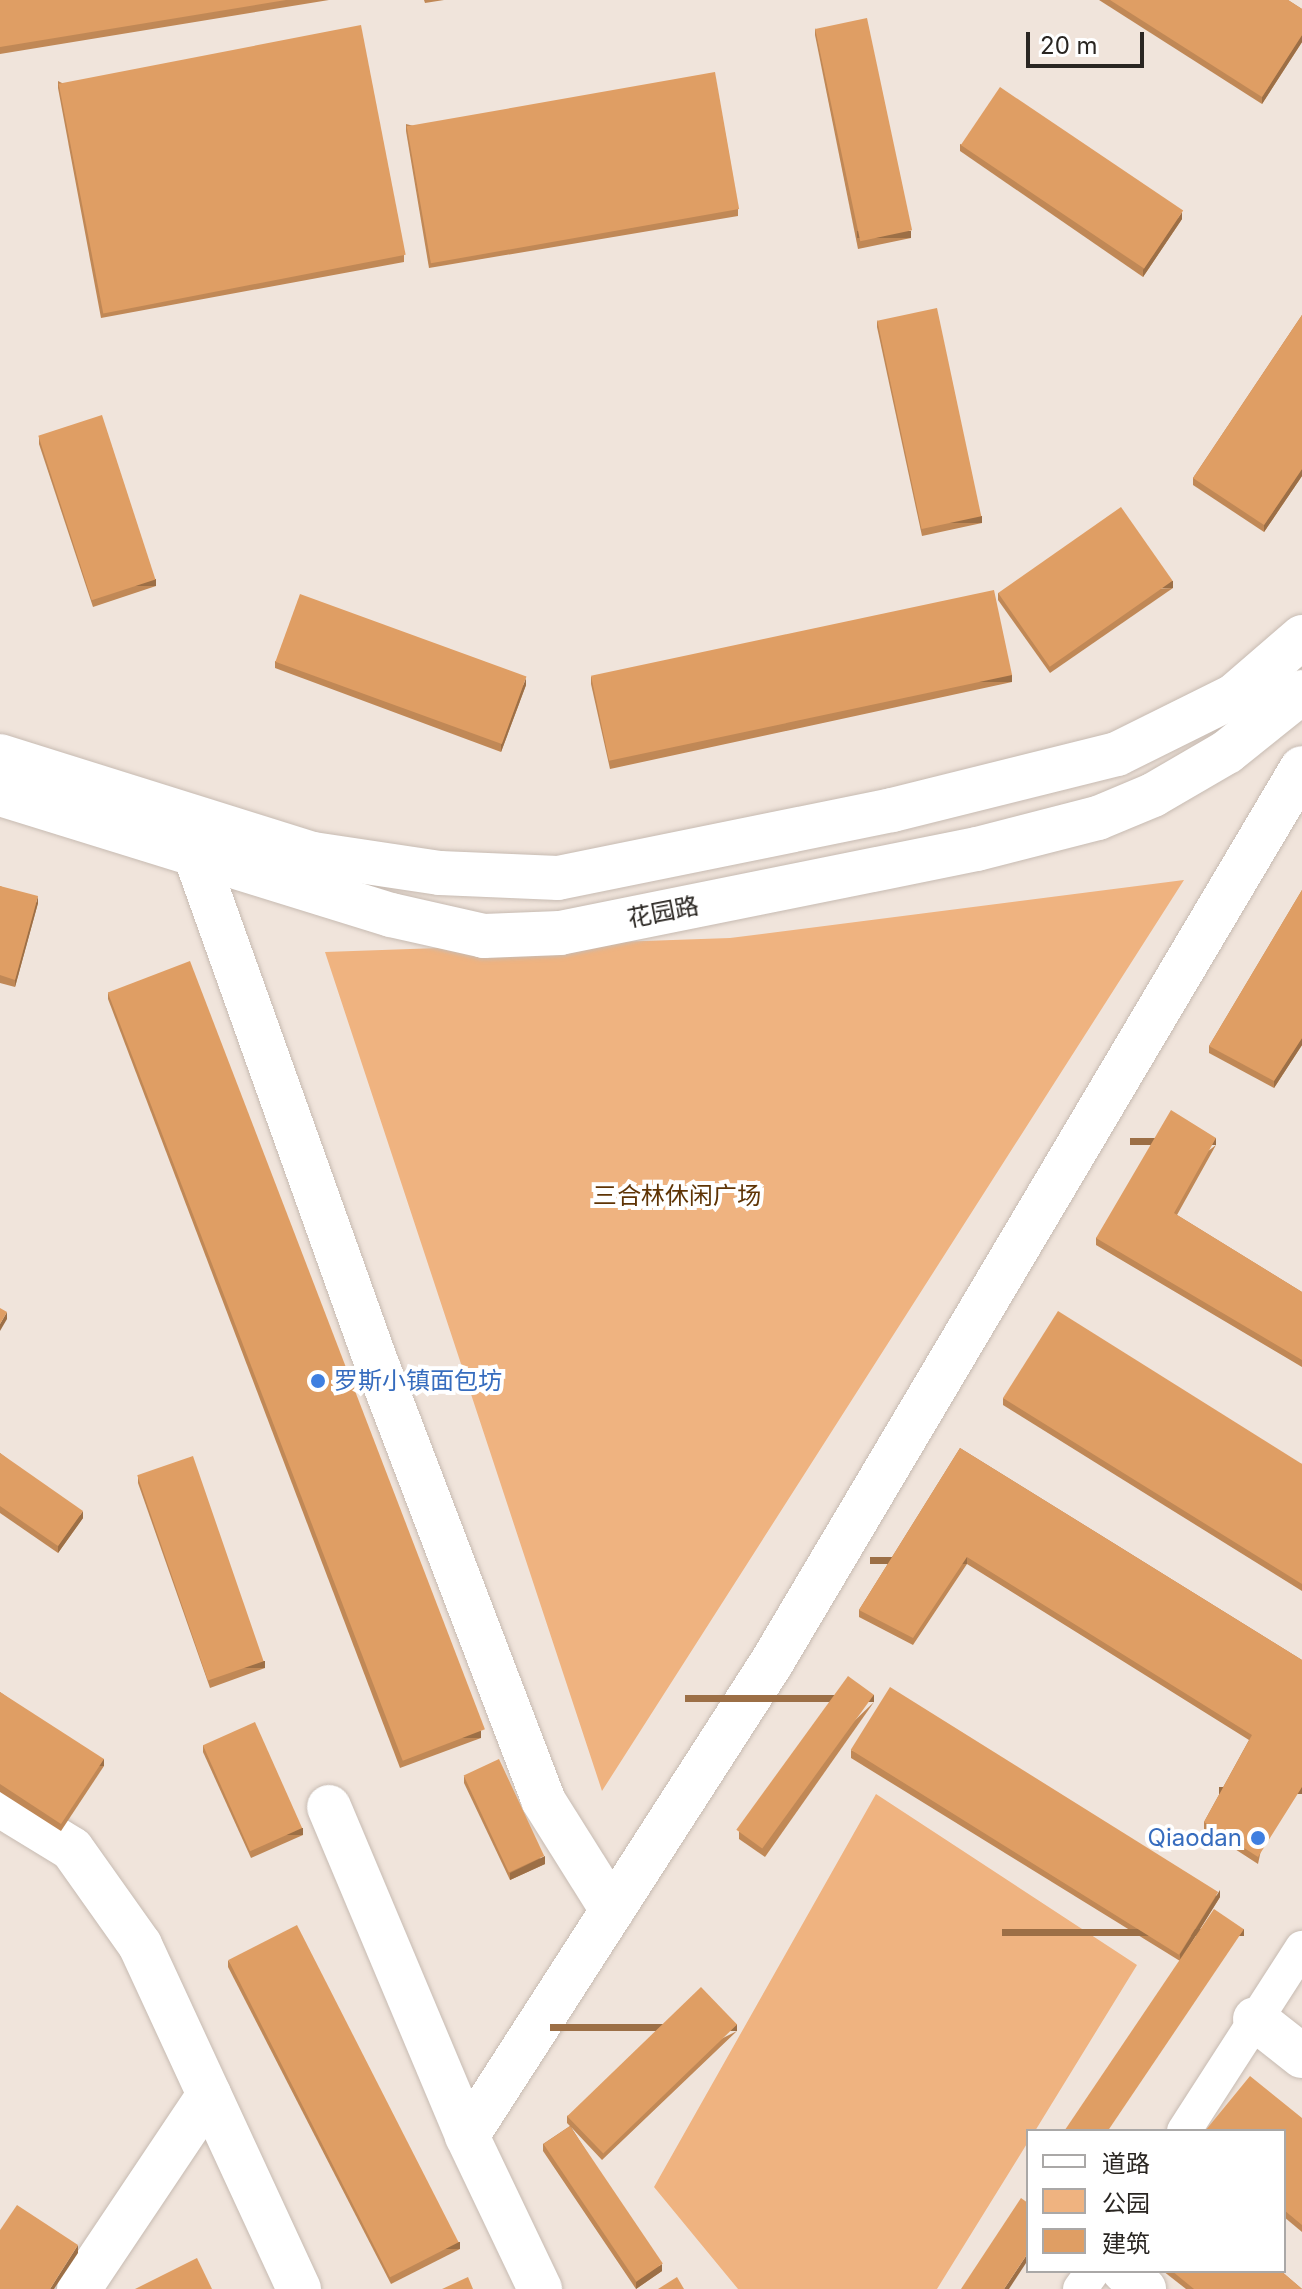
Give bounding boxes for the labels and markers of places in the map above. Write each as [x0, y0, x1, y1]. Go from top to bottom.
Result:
place label: 罗斯小镇面包坊 [334, 1367, 502, 1395]
marker: 罗斯小镇面包坊 [309, 1372, 327, 1390]
place label: Qiaodan [1148, 1824, 1242, 1852]
marker: Qiaodan [1249, 1829, 1267, 1847]

